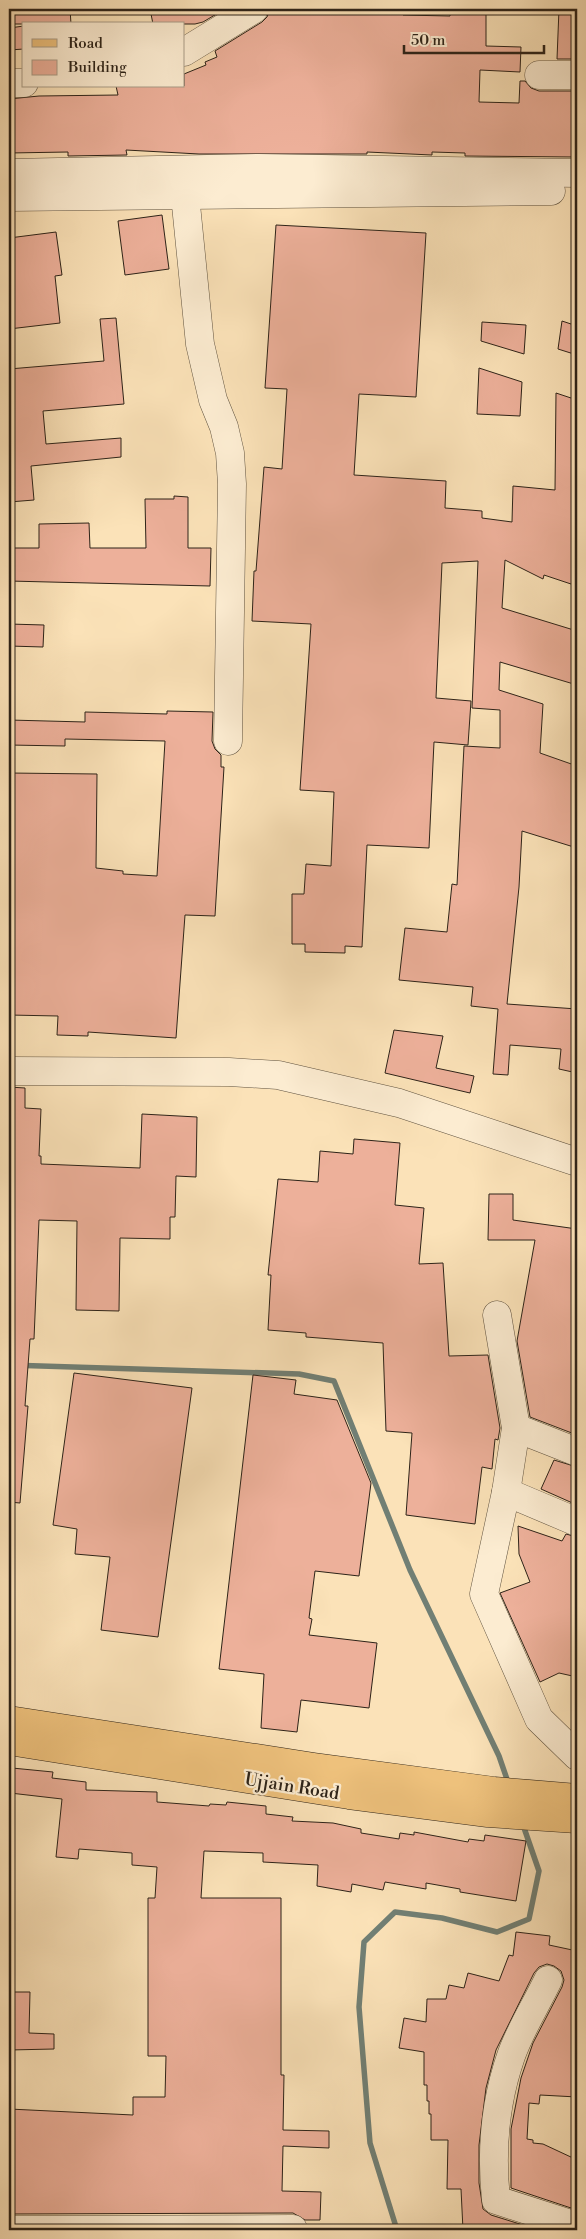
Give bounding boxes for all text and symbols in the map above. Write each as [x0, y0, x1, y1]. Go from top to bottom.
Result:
legend [22, 22, 185, 88]
scale bar [404, 22, 544, 54]
text: 50 m [411, 31, 445, 50]
text: Road [68, 34, 103, 53]
text: Building [67, 58, 127, 77]
street label: Ujjain Road [243, 1768, 342, 1805]

